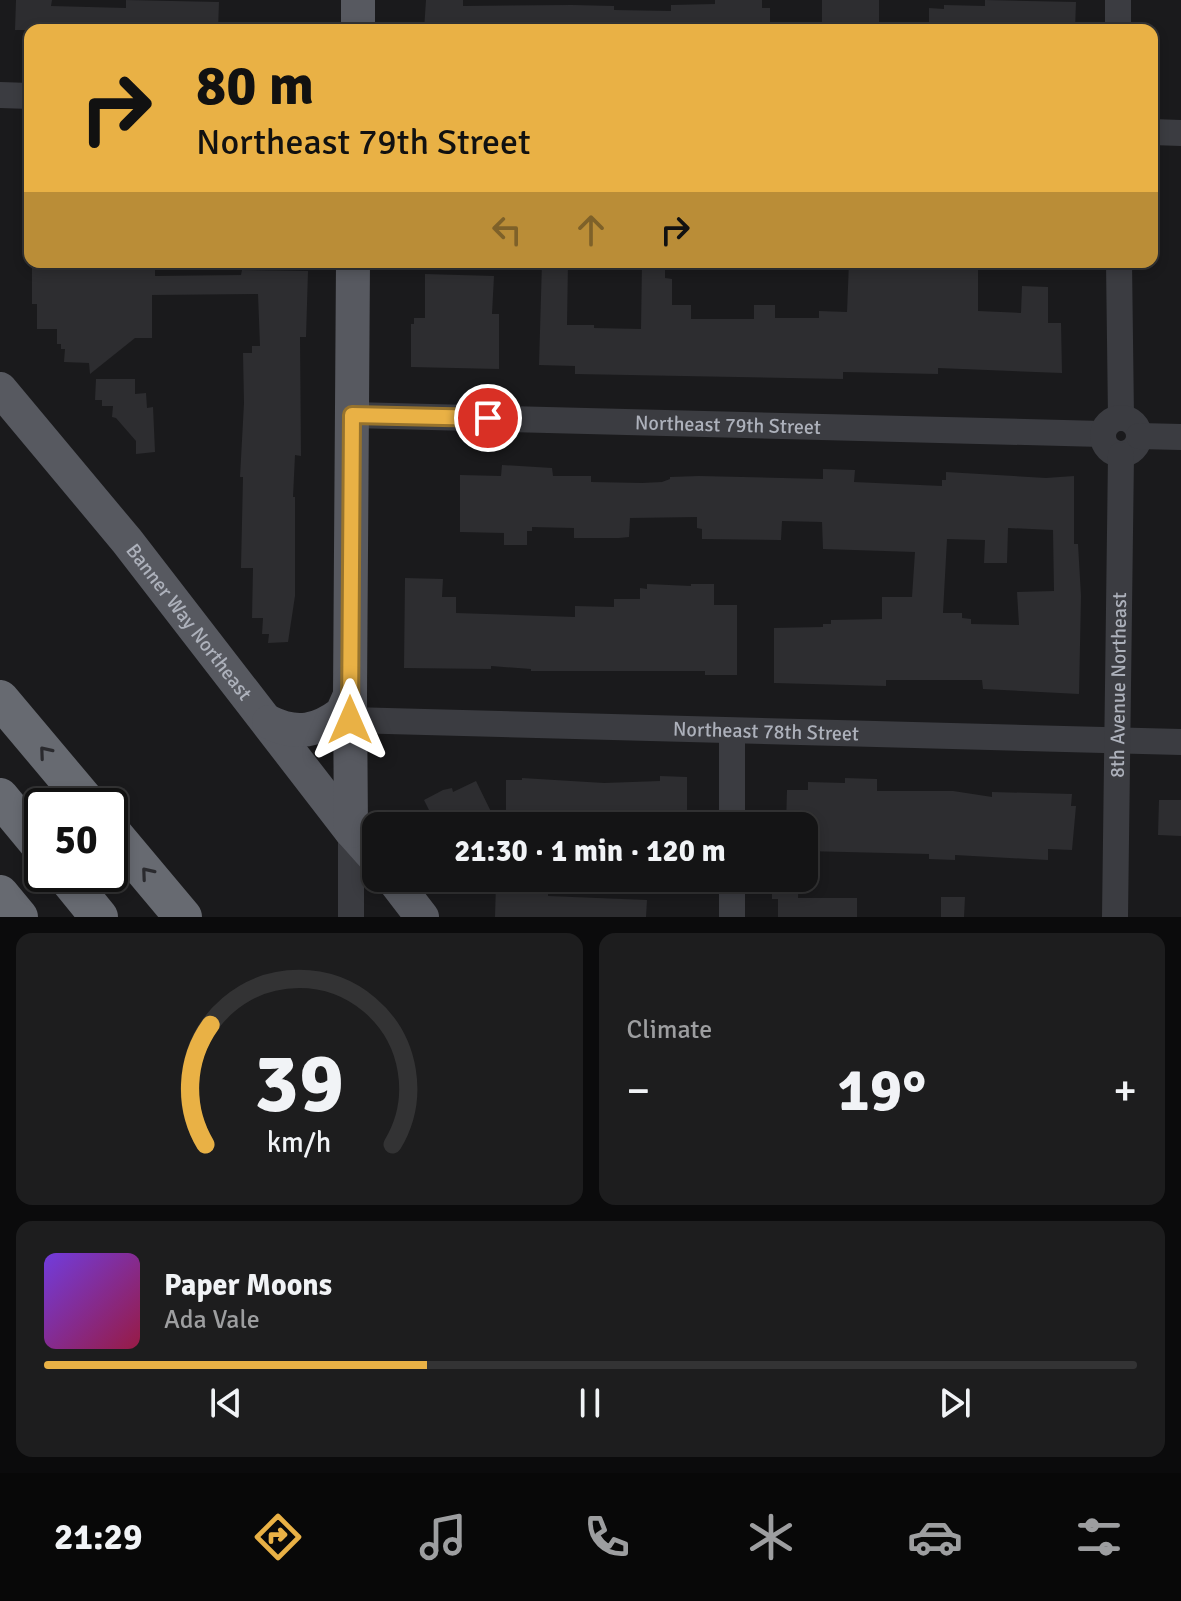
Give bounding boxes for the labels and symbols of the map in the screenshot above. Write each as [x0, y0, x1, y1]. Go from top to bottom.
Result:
pin [454, 384, 522, 452]
street label: Northeast 79th Street [635, 410, 821, 439]
street label: Banner Way Northeast [121, 538, 258, 705]
street label: 8th Avenue Northeast [1104, 592, 1132, 778]
position arrow [308, 678, 392, 762]
street label: Northeast 78th Street [673, 716, 859, 746]
one-way arrow [40, 747, 55, 762]
speed limit sign: 50 [24, 788, 128, 892]
one-way arrow [142, 868, 157, 883]

